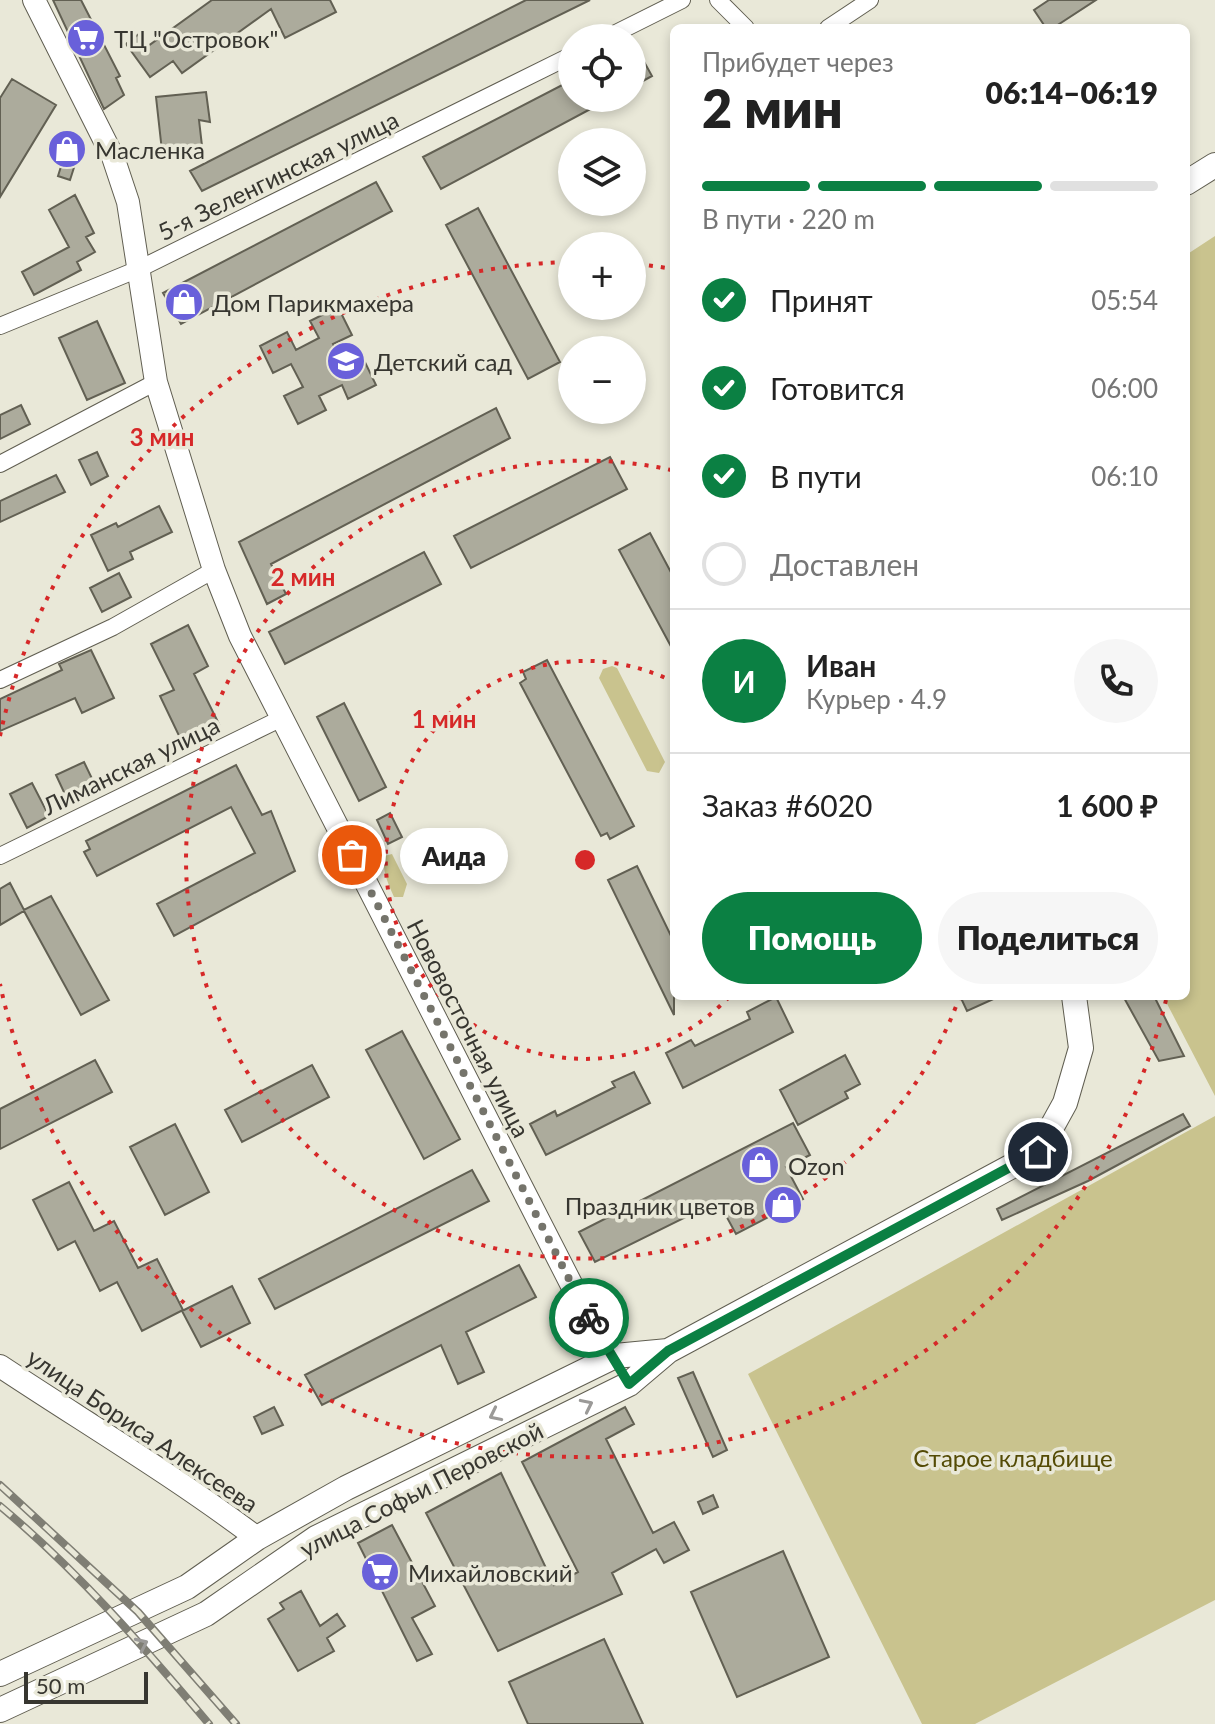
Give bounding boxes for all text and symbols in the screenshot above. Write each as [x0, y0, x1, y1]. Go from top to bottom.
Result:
supermarket icon: ТЦ "Островок" [65, 17, 107, 59]
place label: ТЦ "Островок" [114, 24, 278, 53]
map controls [558, 24, 646, 424]
button: locate [558, 24, 646, 112]
text: Прибудет через [702, 46, 894, 78]
text: 06:14–06:19 [985, 74, 1158, 110]
text: 2 мин [702, 77, 843, 139]
street label: 5-я Зеленгинская улица [153, 104, 403, 246]
shop icon: Масленка [46, 128, 88, 170]
button: layers [558, 128, 646, 216]
place label: Масленка [95, 135, 205, 164]
text: В пути · 220 m [702, 203, 875, 235]
button: + [558, 232, 646, 320]
icon: check [702, 278, 746, 322]
shop icon: Дом Парикмахера [163, 281, 205, 323]
text: Принят [770, 282, 873, 318]
text: 05:54 [1091, 284, 1158, 316]
place label: Дом Парикмахера [212, 288, 414, 317]
button: − [558, 336, 646, 424]
school or university icon: Детский сад [325, 340, 367, 382]
place label: Детский сад [374, 347, 512, 376]
icon: check [702, 366, 746, 410]
text: Готовится [770, 370, 905, 406]
text: 06:00 [1091, 372, 1158, 404]
text: 3 мин [130, 422, 194, 451]
icon: check [702, 454, 746, 498]
text: В пути [770, 458, 862, 494]
text: 06:10 [1091, 460, 1158, 492]
text: Доставлен [770, 546, 919, 582]
text: 2 мин [271, 562, 335, 591]
button: phone [1074, 639, 1158, 723]
text: Иван [806, 647, 876, 683]
text: И [732, 663, 756, 699]
text: Курьер · 4.9 [806, 683, 947, 715]
text: 1 мин [412, 704, 476, 733]
street label: Лиманская улица [37, 710, 224, 821]
text: Заказ #6020 [702, 787, 873, 823]
text: 1 600 ₽ [1056, 787, 1158, 823]
pin [318, 821, 386, 889]
callout: Аида [400, 827, 508, 883]
icon: bag [330, 833, 374, 877]
text: Аида [422, 840, 486, 872]
centre of rings [571, 846, 599, 874]
button: Помощь [702, 892, 922, 984]
button: Поделиться [938, 892, 1158, 984]
street label: Нововосточная улица [401, 914, 537, 1142]
pin [1004, 1118, 1072, 1186]
icon: home [1016, 1130, 1060, 1174]
shop icon: Ozon [739, 1144, 781, 1186]
place label: Ozon [788, 1151, 845, 1180]
shop icon: Праздник цветов [762, 1184, 804, 1226]
place label: Праздник цветов [565, 1191, 755, 1220]
courier [549, 1278, 629, 1358]
icon: bike [567, 1296, 611, 1340]
street label: улица Бориса Алексеева [22, 1342, 264, 1518]
one-way arrow [578, 1399, 593, 1415]
one-way arrow [488, 1405, 503, 1421]
street label: улица Софьи Перовской [294, 1415, 548, 1563]
park label: Старое кладбище [913, 1443, 1113, 1472]
supermarket icon: Михайловский [359, 1551, 401, 1593]
place label: Михайловский [408, 1558, 573, 1587]
one-way arrow [133, 1638, 148, 1654]
scale bar [24, 1668, 148, 1704]
text: 50 m [36, 1672, 85, 1699]

